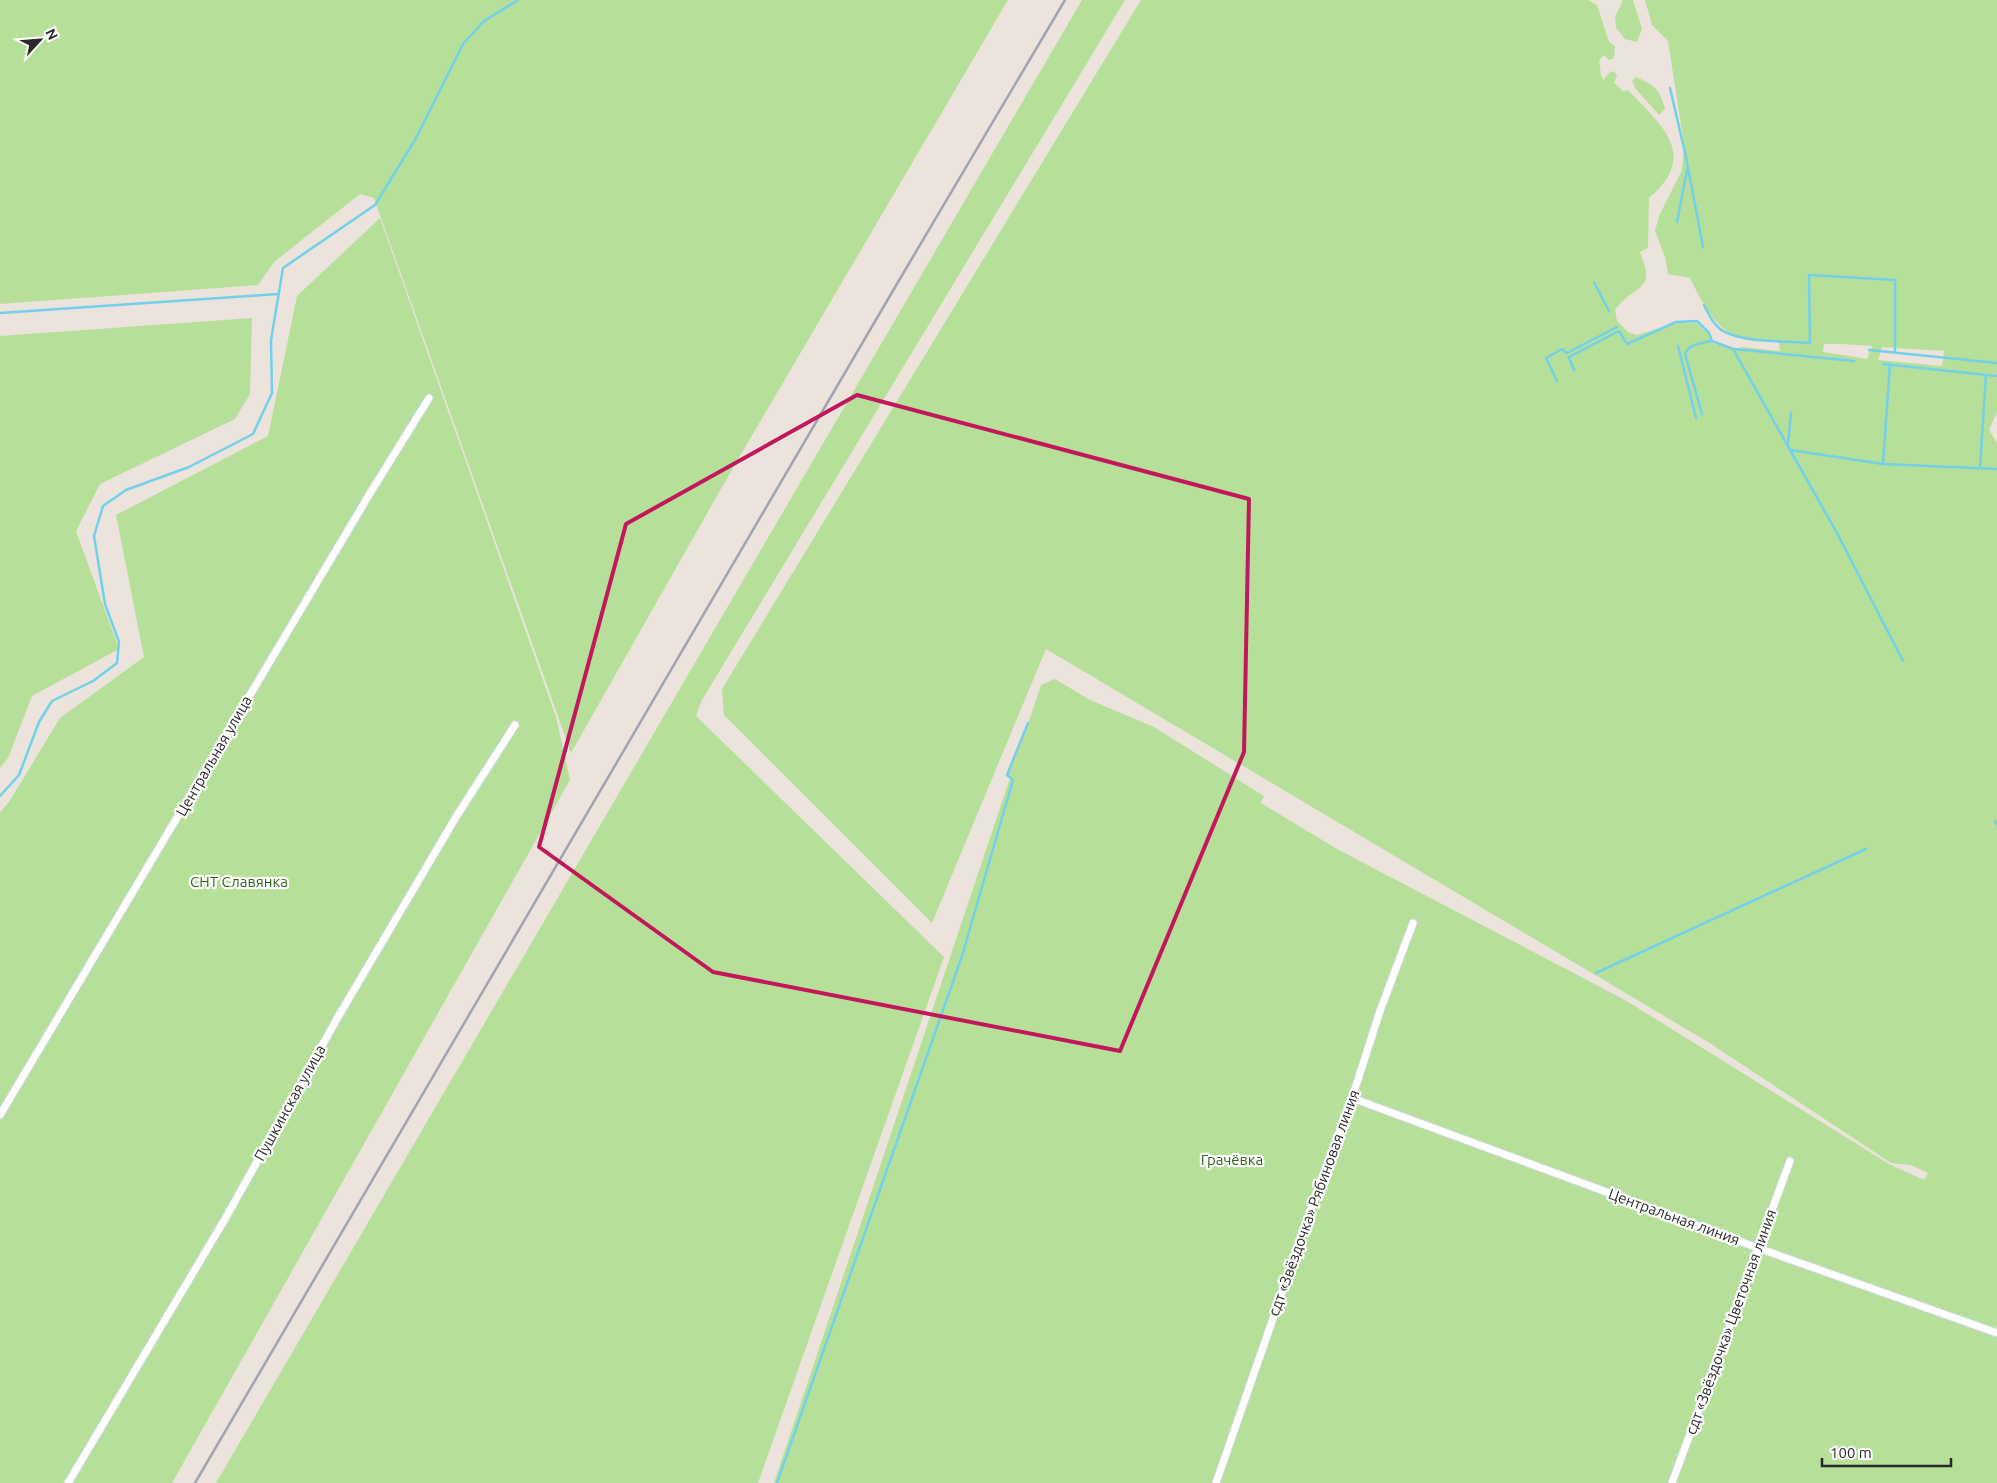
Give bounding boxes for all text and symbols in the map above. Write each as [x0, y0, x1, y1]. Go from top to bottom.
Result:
north arrow [15, 15, 65, 65]
text: N [42, 26, 61, 43]
street label: Центральная улица [172, 692, 255, 819]
park label: СНТ Славянка [190, 873, 288, 890]
street label: Пушкинская улица [251, 1042, 329, 1164]
street label: сдт «Звёздочка» Рябиновая линия [1265, 1087, 1363, 1318]
park label: Грачёвка [1201, 1151, 1263, 1168]
street label: Центральная линия [1606, 1185, 1742, 1248]
street label: сдт «Звёздочка» Цветочная линия [1682, 1207, 1779, 1437]
scale bar [1822, 1436, 1951, 1468]
text: 100 m [1830, 1444, 1872, 1461]

